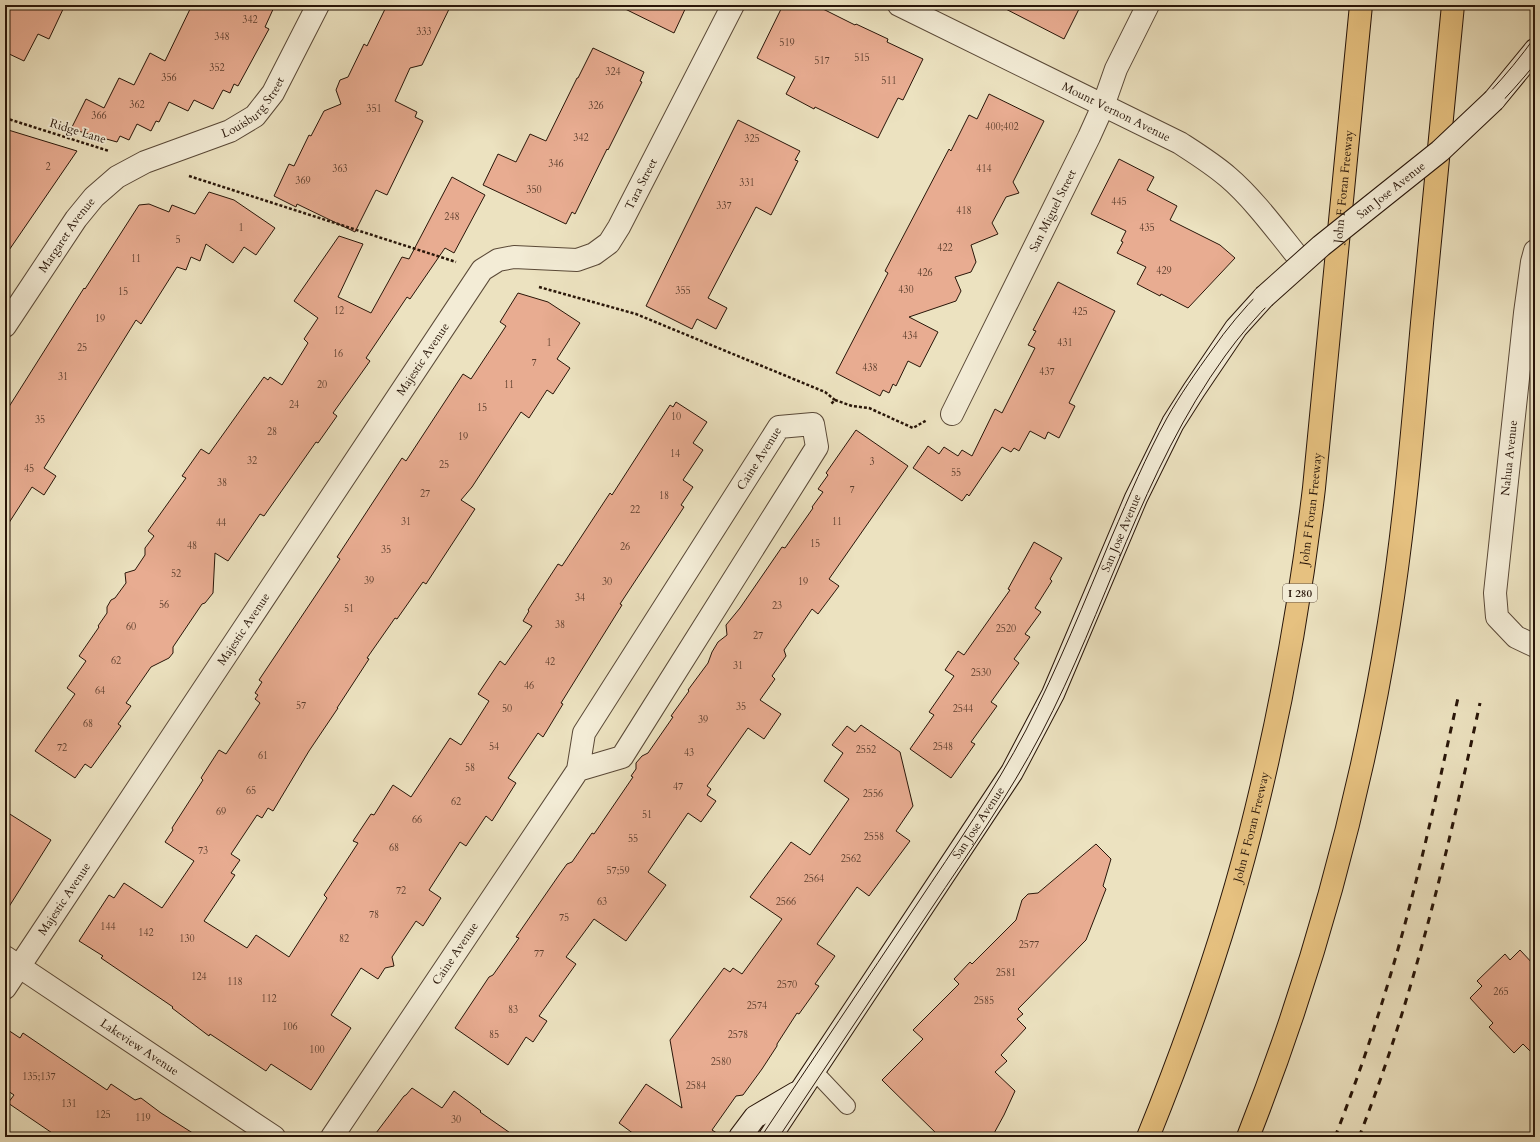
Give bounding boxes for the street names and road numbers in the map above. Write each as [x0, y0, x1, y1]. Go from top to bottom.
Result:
street label: Louisburg Street [219, 74, 288, 141]
street label: Mount Vernon Avenue [1059, 78, 1173, 145]
street label: Ridge Lane [48, 115, 108, 147]
street label: John F Foran Freeway [1330, 129, 1357, 246]
street label: Tara Street [621, 155, 661, 212]
street label: San Jose Avenue [1353, 158, 1429, 222]
street label: San Miguel Street [1026, 166, 1080, 254]
street label: Margaret Avenue [35, 194, 99, 276]
street label: Majestic Avenue [393, 320, 453, 399]
street label: Nahua Avenue [1497, 419, 1521, 497]
street label: Caine Avenue [733, 424, 785, 493]
street label: John F Foran Freeway [1296, 451, 1325, 568]
street label: San Jose Avenue [1098, 491, 1145, 574]
road number: I 280 [1283, 584, 1317, 602]
street label: Majestic Avenue [214, 590, 273, 668]
street label: John F Foran Freeway [1229, 769, 1273, 886]
street label: San Jose Avenue [949, 784, 1008, 862]
street label: Majestic Avenue [34, 859, 94, 938]
street label: Caine Avenue [428, 919, 482, 988]
street label: Lakeview Avenue [97, 1015, 182, 1079]

